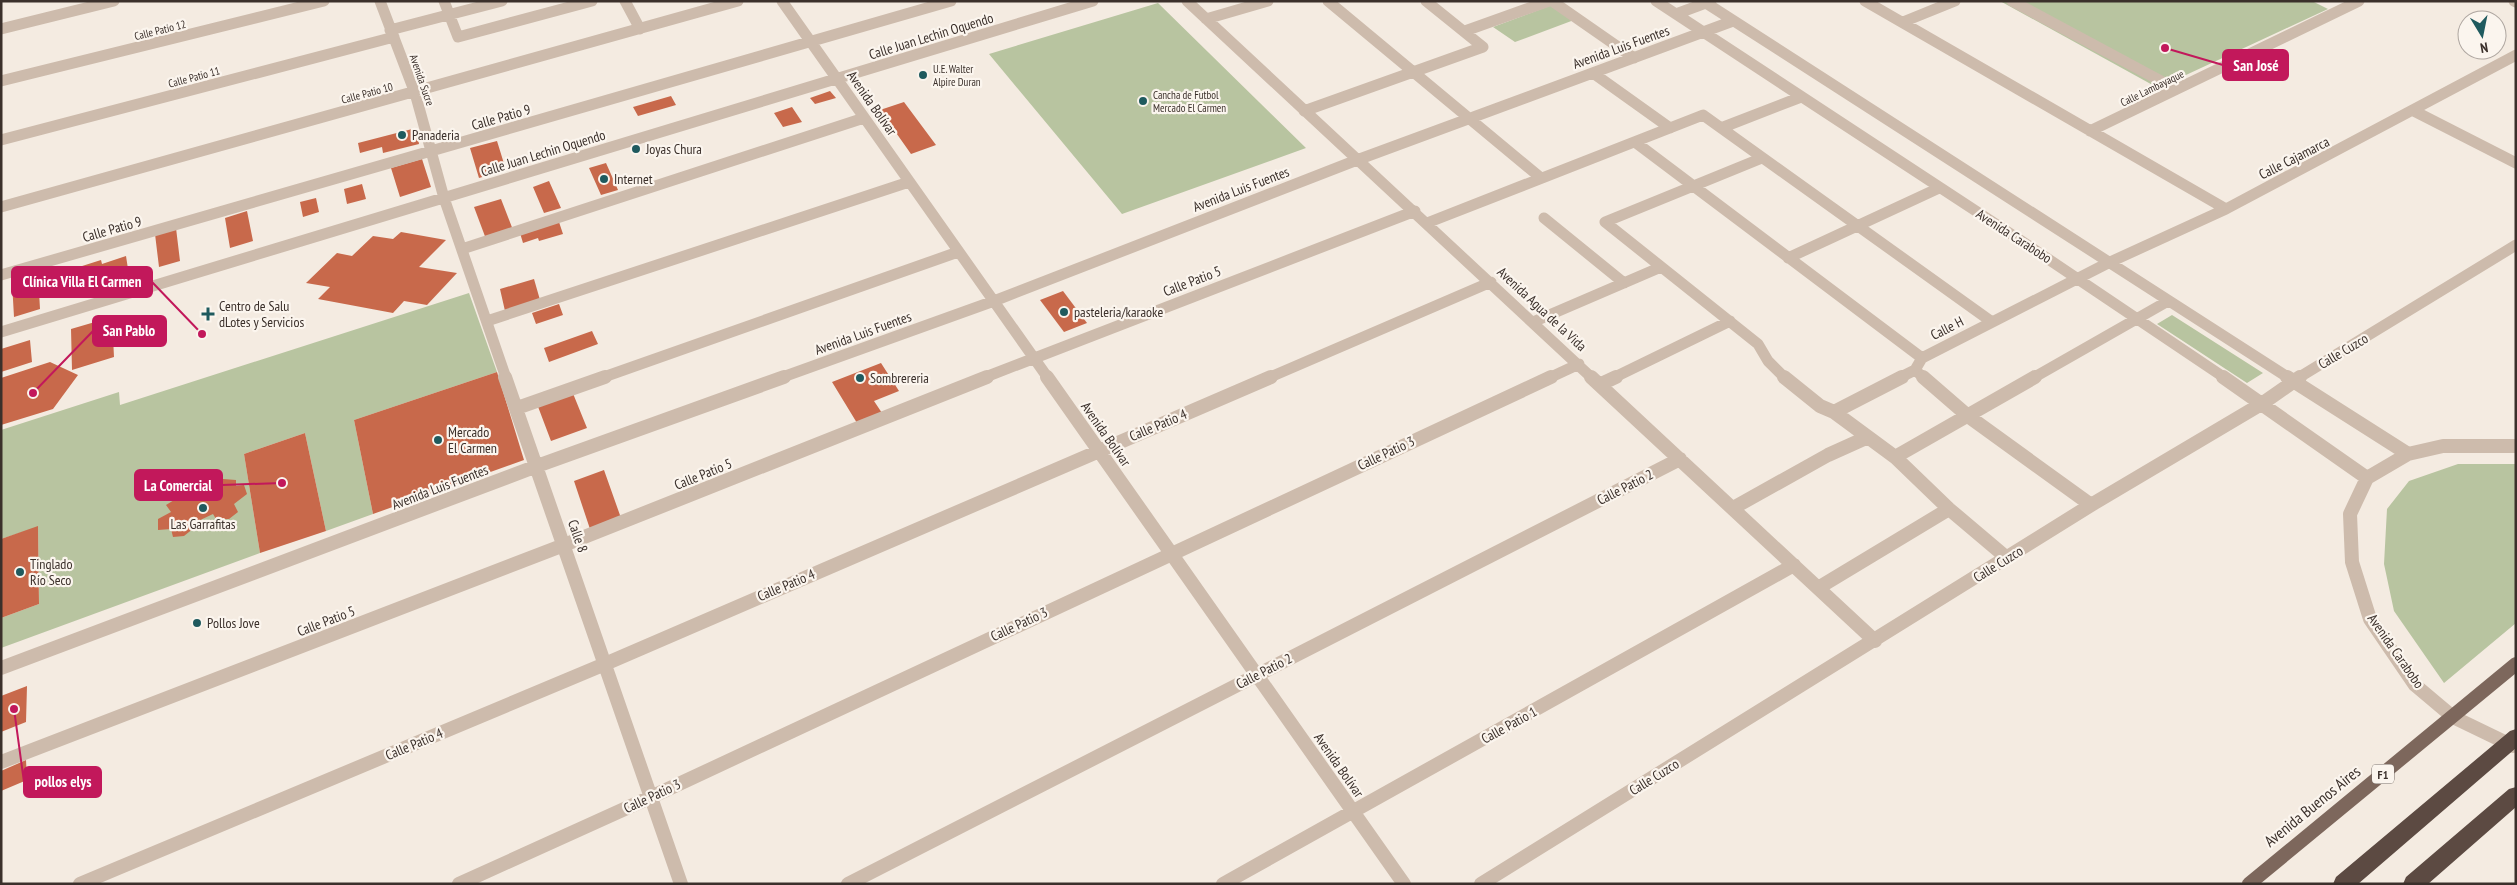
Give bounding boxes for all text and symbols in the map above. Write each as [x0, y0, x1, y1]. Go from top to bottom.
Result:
street label: Calle Juan Lechin Oquendo [867, 8, 995, 64]
north arrow [2457, 10, 2507, 60]
street label: Calle Patio 12 [133, 17, 187, 43]
street label: Avenida Luis Fuentes [1570, 21, 1672, 73]
text: N [2479, 38, 2490, 57]
callout: San José [2223, 50, 2288, 80]
street label: Avenida Sucre [407, 53, 437, 108]
text: San José [2233, 56, 2279, 75]
place label: U.E. Walter Alpire Duran [933, 62, 981, 89]
street label: Calle Patio 11 [167, 63, 221, 91]
street label: Calle Lambayaque [2118, 66, 2187, 109]
street label: Avenida Bolívar [843, 67, 901, 139]
marker: U.E. Walter Alpire Duran [917, 69, 929, 81]
street label: Calle Patio 10 [340, 79, 394, 107]
place label: Cancha de Futbol Mercado El Carmen [1153, 88, 1226, 115]
marker: Cancha de Futbol Mercado El Carmen [1137, 95, 1149, 107]
street label: Calle Patio 9 [469, 100, 533, 134]
street label: Calle Juan Lechin Oquendo [479, 125, 607, 181]
place label: Panaderia [412, 126, 460, 144]
marker: Panaderia [396, 129, 408, 141]
street label: Calle Cajamarca [2256, 133, 2332, 183]
place label: Joyas Chura [645, 140, 702, 158]
marker: Joyas Chura [630, 143, 642, 155]
street label: Avenida Luis Fuentes [1190, 162, 1292, 216]
place label: Internet [614, 170, 653, 188]
marker: Internet [598, 173, 610, 185]
street label: Avenida Carabobo [1973, 205, 2055, 267]
street label: Calle Patio 9 [80, 212, 144, 246]
street label: Calle Patio 5 [1160, 262, 1224, 300]
street label: Avenida Agua de la Vida [1494, 263, 1590, 355]
callout: Clínica Villa El Carmen [12, 267, 152, 297]
text: Clínica Villa El Carmen [22, 272, 142, 291]
place label: Centro de Salu dLotes y Servicios [219, 297, 304, 331]
place label: pasteleria/karaoke [1074, 303, 1163, 321]
marker: pasteleria/karaoke [1058, 306, 1070, 318]
marker: Centro de Salu dLotes y Servicios [201, 307, 215, 321]
street label: Avenida Luis Fuentes [812, 307, 914, 359]
street label: Calle H [1927, 312, 1967, 344]
callout: San Pablo [93, 316, 166, 346]
text: San Pablo [103, 321, 156, 340]
street label: Calle Cuzco [2315, 329, 2371, 373]
place label: Sombrereria [870, 369, 929, 387]
marker: Sombrereria [854, 372, 866, 384]
street label: Avenida Bolívar [1077, 398, 1135, 470]
street label: Calle Patio 4 [1126, 405, 1190, 445]
place label: Mercado El Carmen [448, 423, 497, 457]
street label: Calle Patio 3 [1355, 432, 1417, 474]
marker: Mercado El Carmen [432, 434, 444, 446]
street label: Calle Patio 5 [671, 454, 735, 494]
street label: Avenida Luis Fuentes [389, 460, 491, 514]
street label: Calle Patio 2 [1594, 465, 1656, 509]
callout: La Comercial [135, 470, 222, 500]
text: La Comercial [144, 476, 212, 495]
marker: Las Garrafitas [197, 502, 209, 514]
place label: Las Garrafitas [171, 515, 236, 533]
street label: Calle 8 [564, 517, 592, 555]
street label: Calle Cuzco [1970, 542, 2026, 586]
place label: Tinglado Río Seco [30, 555, 72, 589]
street label: Calle Patio 4 [754, 565, 818, 605]
marker: Tinglado Río Seco [14, 566, 26, 578]
street label: Calle Patio 5 [294, 602, 358, 640]
street label: Calle Patio 3 [988, 603, 1050, 645]
street label: Avenida Carabobo [2364, 610, 2428, 692]
place label: Pollos Jove [207, 614, 260, 632]
marker: Pollos Jove [191, 617, 203, 629]
street label: Calle Patio 2 [1233, 649, 1295, 693]
street label: Calle Patio 1 [1478, 702, 1540, 748]
street label: Calle Patio 4 [382, 724, 446, 764]
street label: Avenida Bolívar [1310, 729, 1368, 801]
street label: Calle Cuzco [1626, 755, 1682, 799]
street label: Avenida Buenos Aires [2260, 761, 2364, 851]
road number: F1 [2372, 764, 2394, 784]
callout: pollos elys [24, 767, 101, 797]
text: pollos elys [35, 772, 92, 791]
street label: Calle Patio 3 [621, 775, 683, 817]

